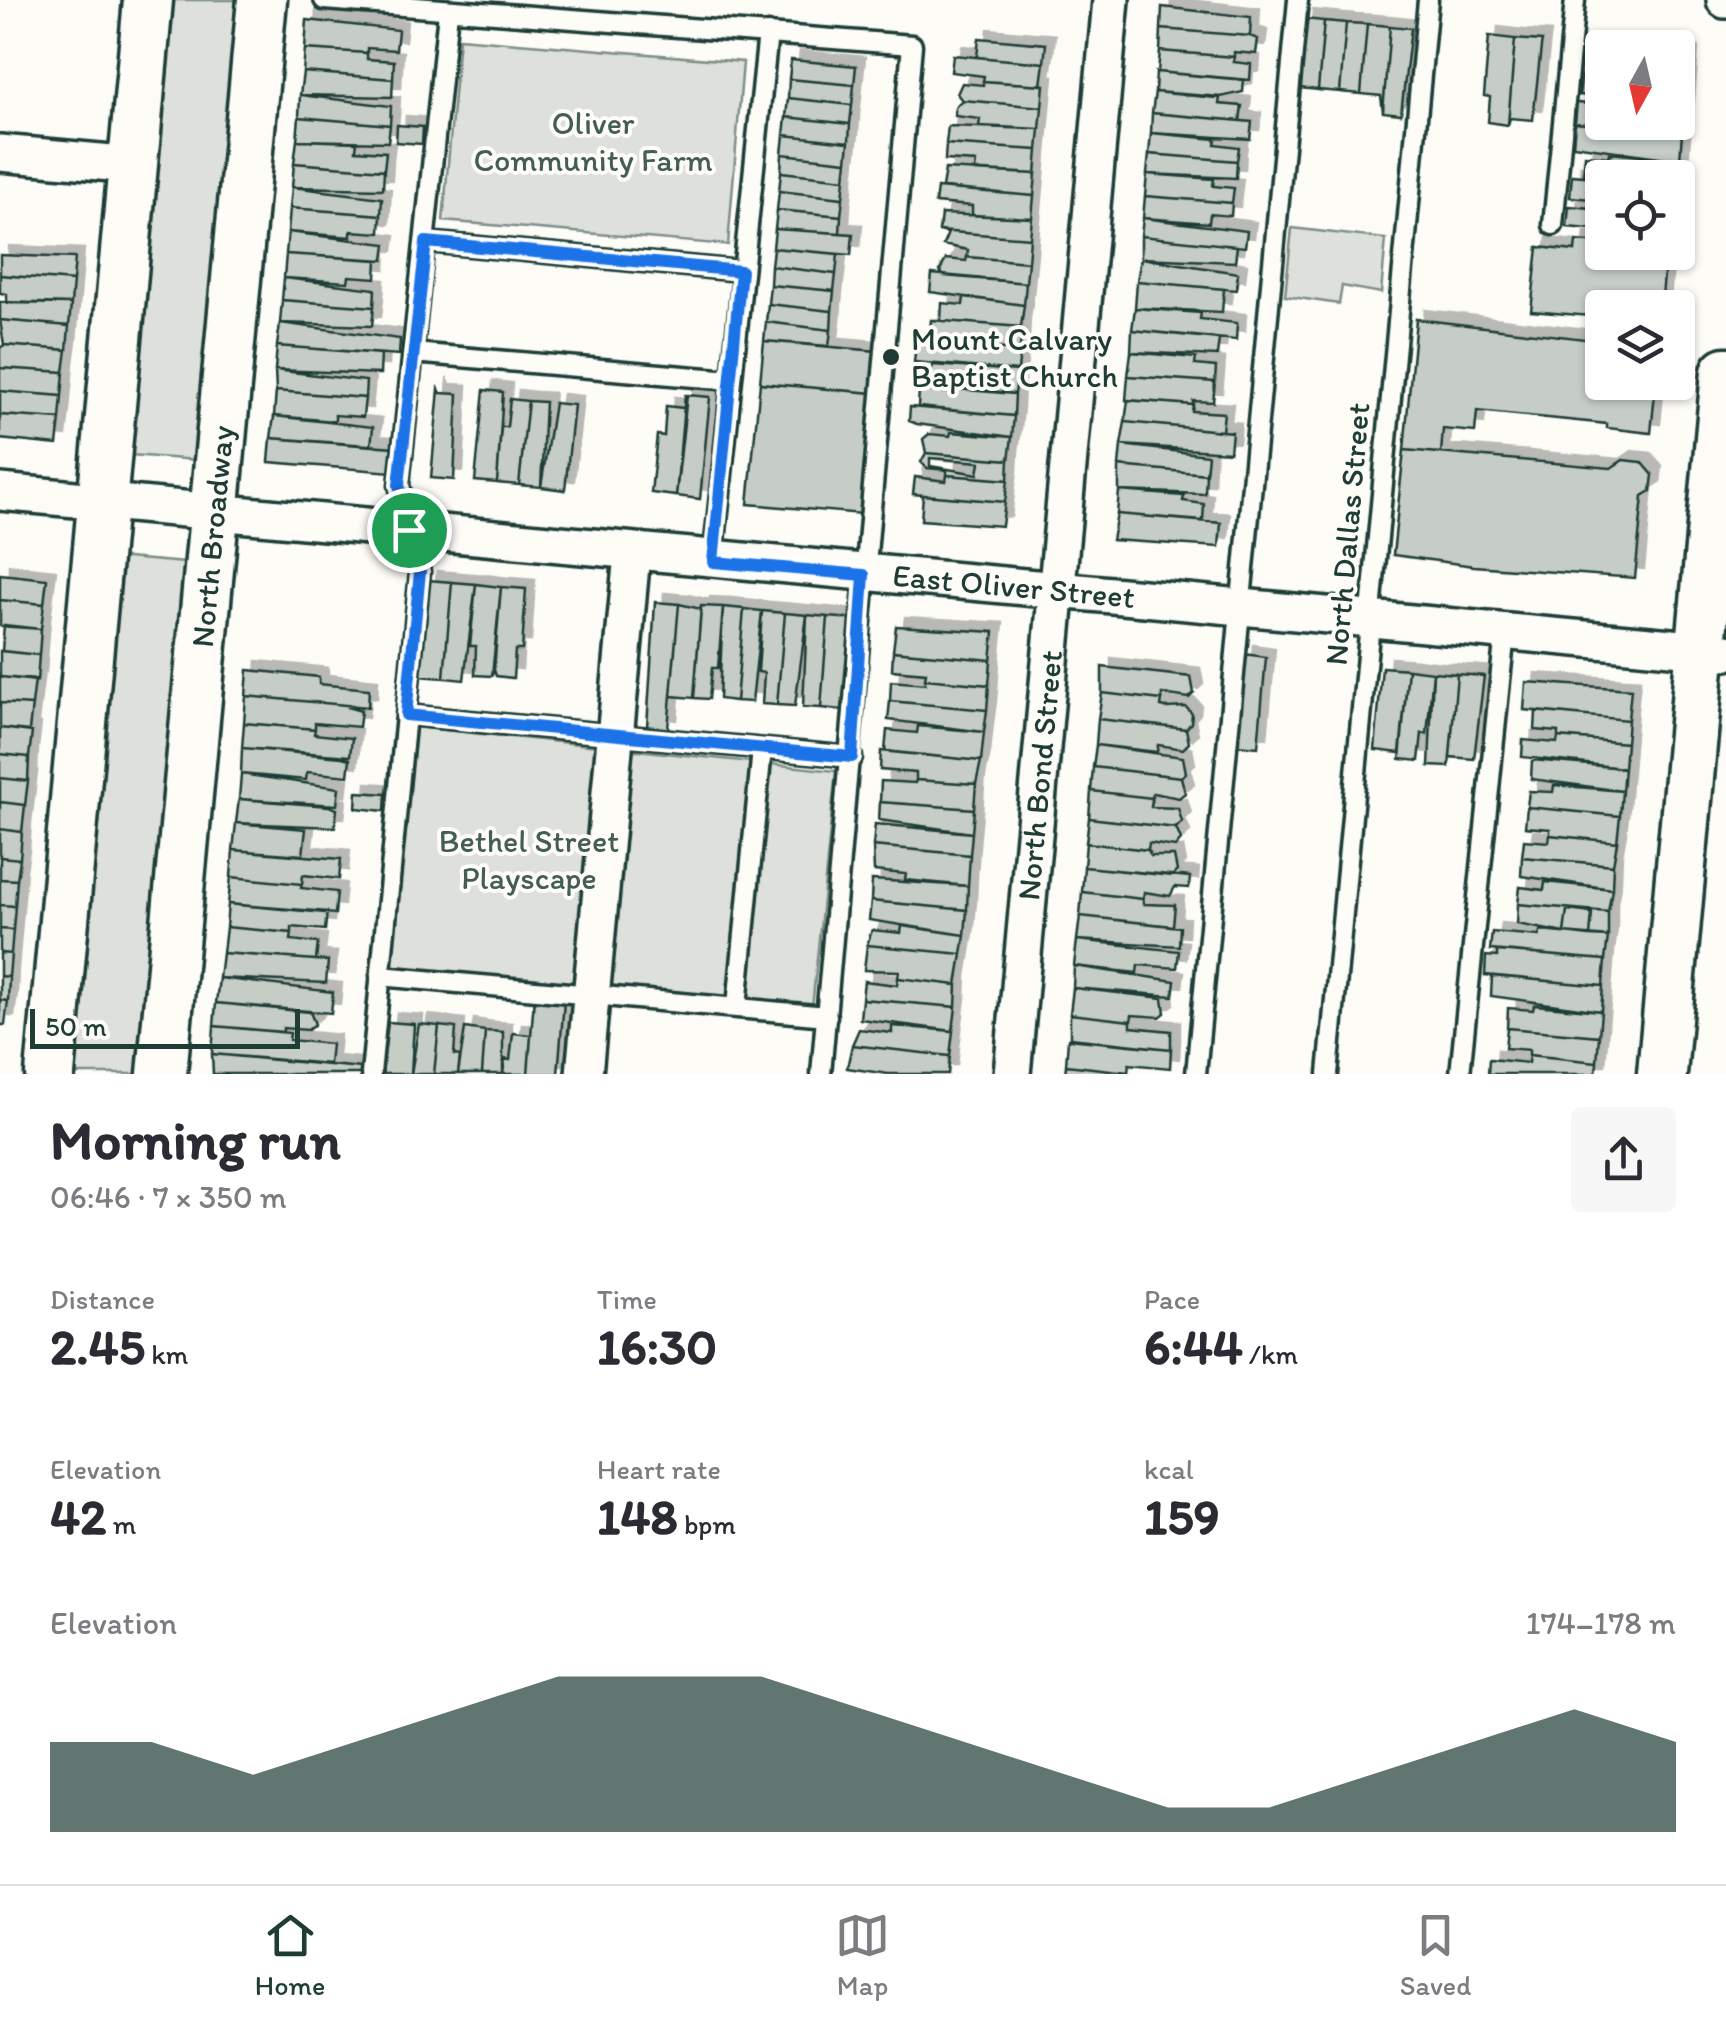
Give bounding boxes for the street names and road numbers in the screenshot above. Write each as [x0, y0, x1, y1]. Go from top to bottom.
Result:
street label: North Dallas Street [1317, 401, 1377, 667]
street label: North Broadway [183, 424, 241, 649]
street label: East Oliver Street [891, 556, 1136, 616]
street label: North Bond Street [1009, 649, 1070, 902]

